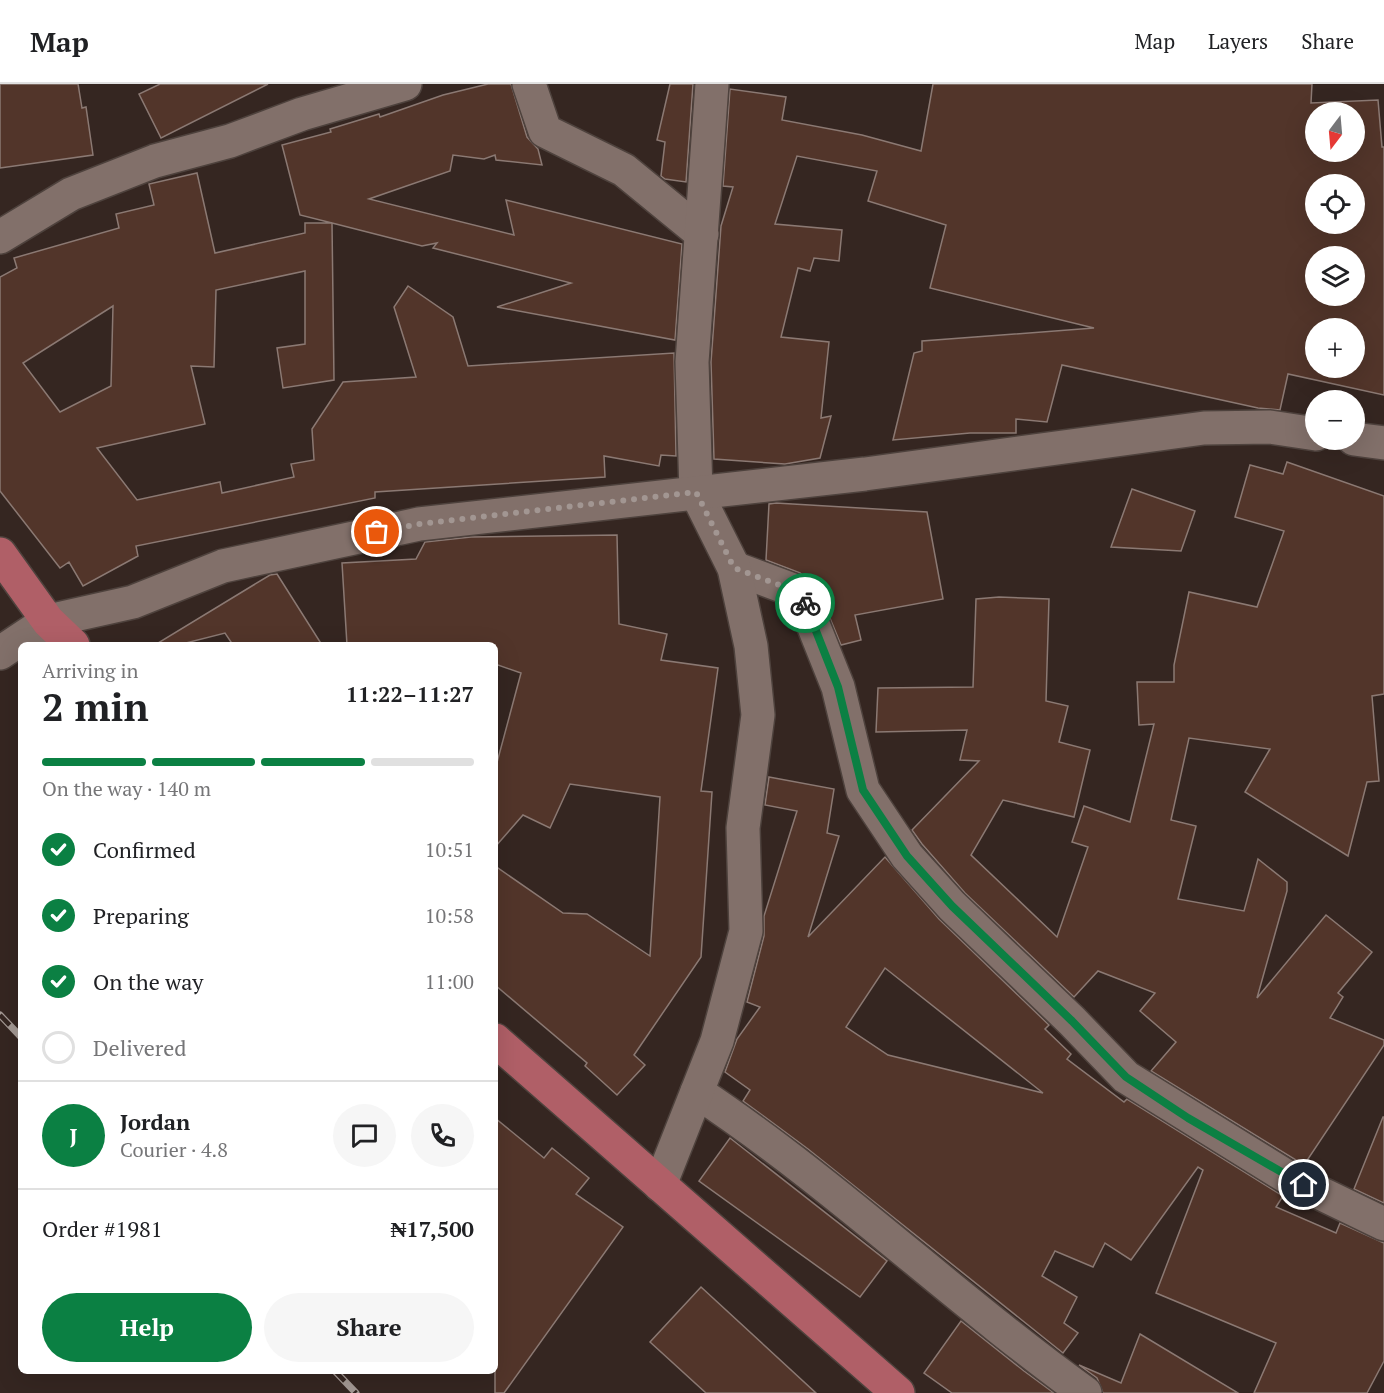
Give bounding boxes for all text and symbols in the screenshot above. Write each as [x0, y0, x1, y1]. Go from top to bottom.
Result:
text: Map [30, 23, 89, 60]
text: Map [1134, 27, 1175, 55]
text: Layers [1208, 27, 1268, 55]
text: Share [1301, 27, 1354, 55]
north arrow [1305, 102, 1365, 162]
map controls [1305, 102, 1365, 450]
button: locate [1305, 174, 1365, 234]
button: layers [1305, 246, 1365, 306]
button: + [1305, 318, 1365, 378]
button: − [1305, 390, 1365, 450]
pin [351, 506, 402, 557]
icon: bag [360, 515, 393, 548]
courier [775, 573, 835, 633]
icon: bike [789, 587, 822, 620]
text: Arriving in [42, 657, 138, 684]
text: 11:22–11:27 [346, 679, 474, 708]
text: 2 min [42, 680, 149, 732]
text: On the way · 140 m [42, 775, 211, 802]
icon: check [42, 833, 75, 866]
text: Confirmed [93, 835, 196, 864]
text: 10:51 [425, 836, 474, 863]
icon: check [42, 899, 75, 932]
text: Preparing [93, 901, 189, 930]
text: 10:58 [425, 902, 474, 929]
icon: check [42, 965, 75, 998]
text: On the way [93, 967, 203, 996]
text: 11:00 [425, 968, 474, 995]
text: Delivered [93, 1033, 186, 1062]
button: chat [333, 1104, 396, 1167]
button: phone [411, 1104, 474, 1167]
text: Jordan [120, 1107, 190, 1136]
text: J [69, 1121, 78, 1150]
text: Courier · 4.8 [120, 1136, 228, 1163]
pin [1278, 1159, 1329, 1210]
icon: home [1287, 1168, 1320, 1201]
text: Order #1981 [42, 1214, 162, 1243]
text: ₦17,500 [390, 1214, 474, 1243]
button: Help [42, 1293, 252, 1362]
button: Share [264, 1293, 474, 1362]

